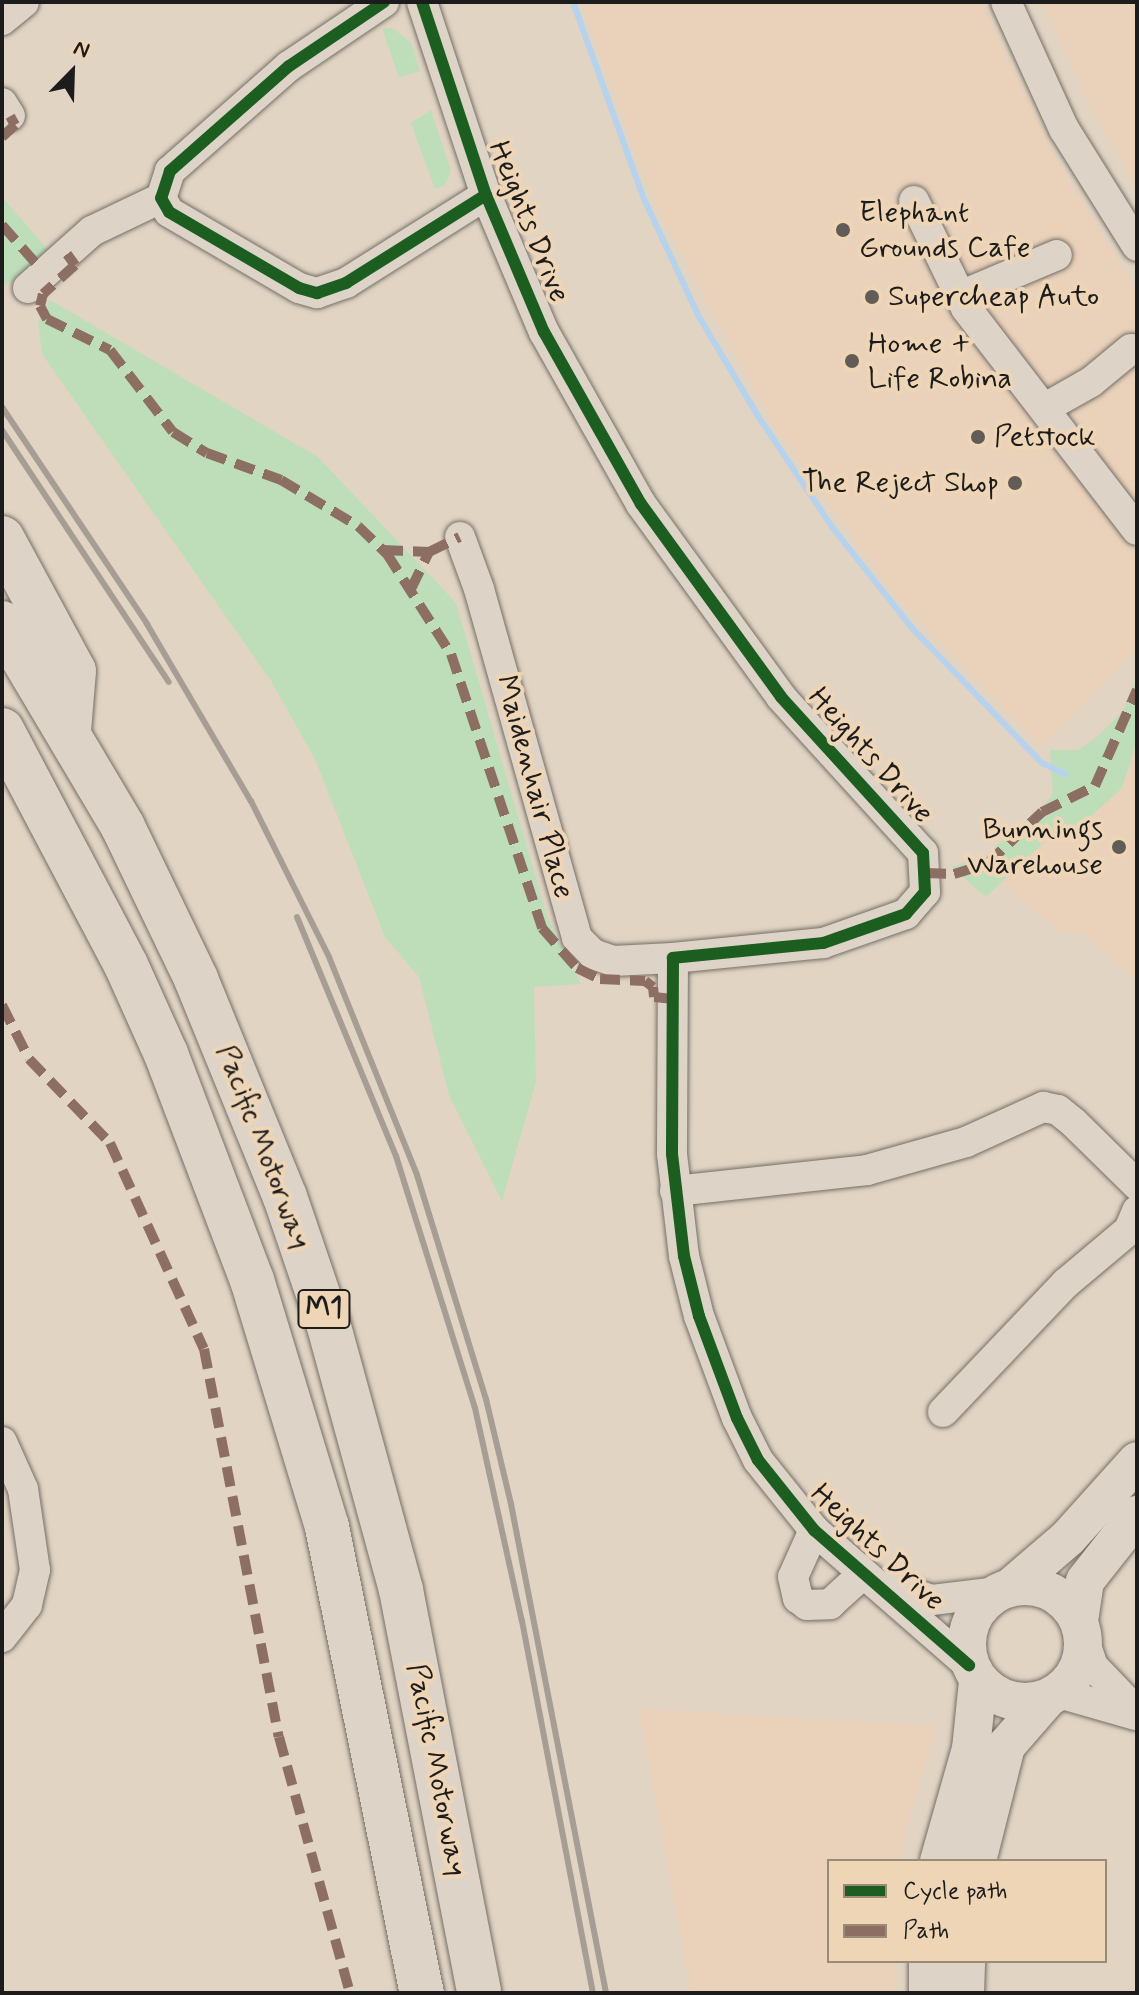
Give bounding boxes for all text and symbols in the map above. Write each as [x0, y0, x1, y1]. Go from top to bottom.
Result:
north arrow [32, 32, 112, 112]
text: N [69, 34, 94, 66]
street label: Heights Drive [480, 137, 576, 307]
place label: Elephant Grounds Cafe [859, 195, 1030, 266]
marker: Elephant Grounds Cafe [834, 221, 852, 239]
place label: Supercheap Auto [888, 279, 1096, 315]
marker: Supercheap Auto [863, 288, 881, 306]
place label: Home + Life Robina [868, 326, 1023, 396]
marker: Home + Life Robina [843, 352, 861, 370]
place label: Petstock [994, 419, 1096, 455]
marker: Petstock [969, 428, 987, 446]
place label: The Reject Shop [802, 465, 999, 501]
marker: The Reject Shop [1006, 474, 1024, 492]
street label: Maidenhair Place [487, 673, 581, 901]
street label: Heights Drive [800, 681, 940, 831]
place label: Bunnings Warehouse [967, 812, 1103, 882]
marker: Bunnings Warehouse [1110, 838, 1128, 856]
street label: Pacific Motorway [208, 1040, 318, 1254]
road number: M1 [296, 1285, 352, 1333]
street label: Heights Drive [803, 1477, 951, 1619]
street label: Pacific Motorway [398, 1661, 474, 1879]
legend [827, 1859, 1107, 1963]
text: Cycle path [903, 1876, 1008, 1907]
text: Path [903, 1916, 949, 1947]

